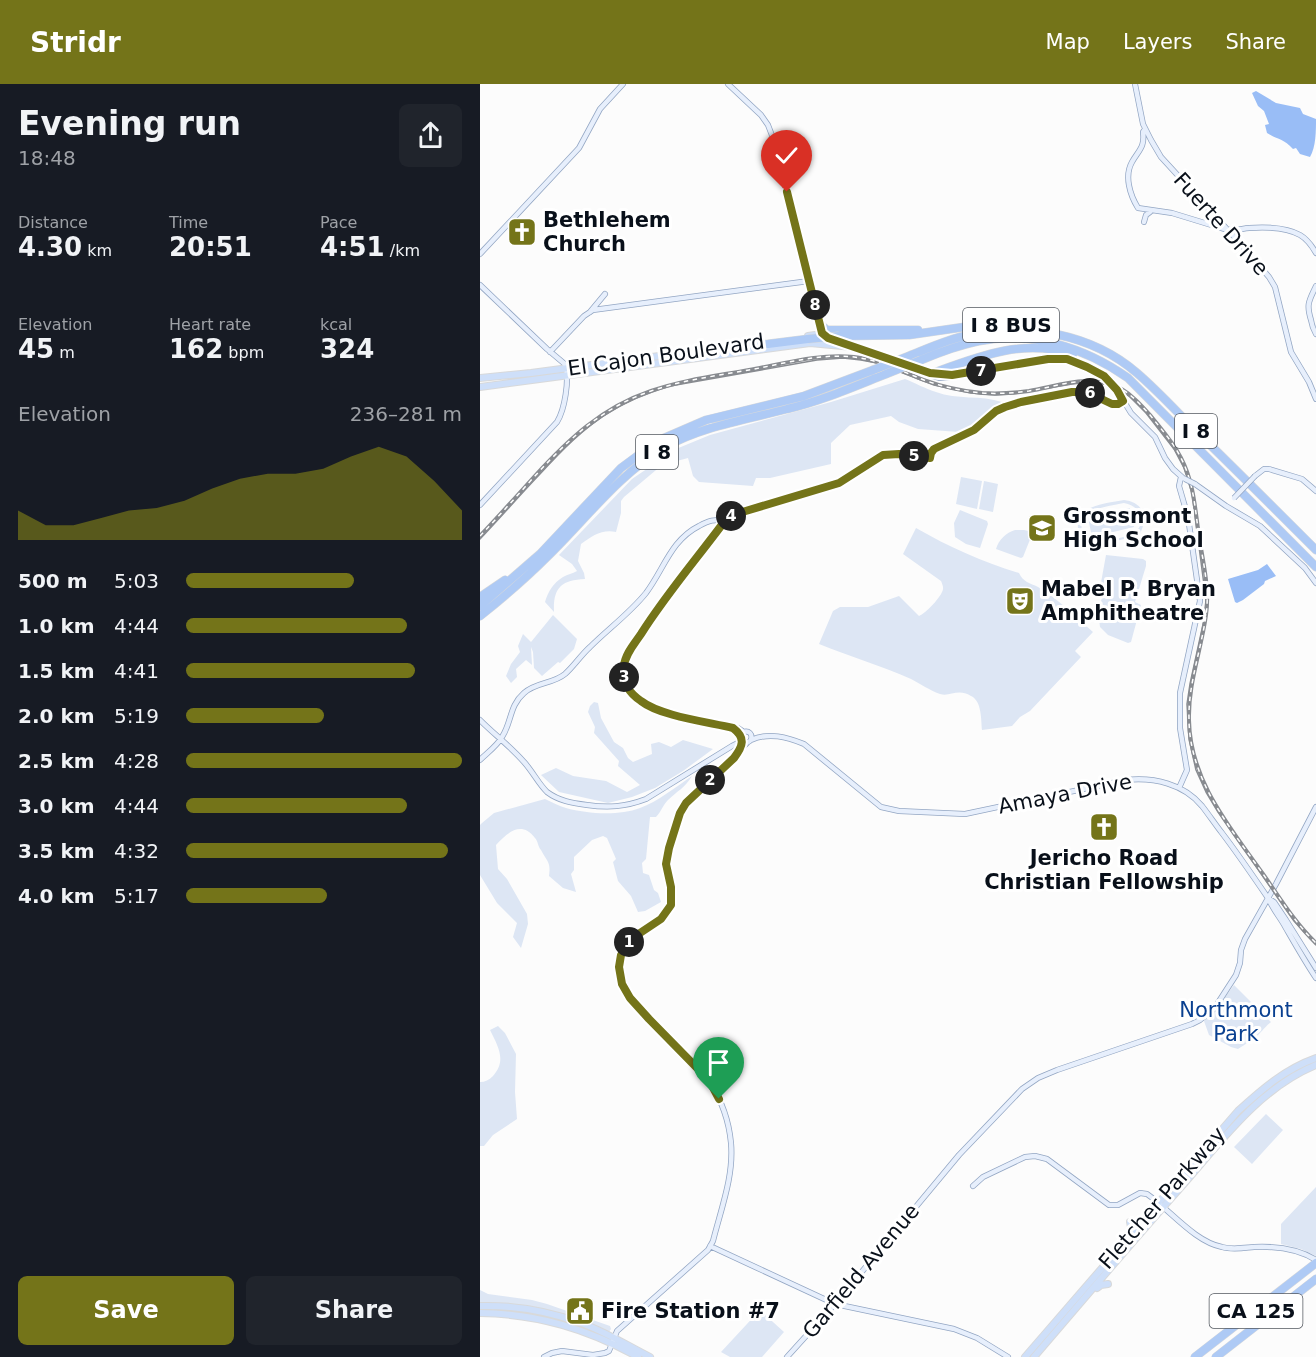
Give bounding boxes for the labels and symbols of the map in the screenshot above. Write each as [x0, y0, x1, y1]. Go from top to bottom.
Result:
pin [761, 130, 812, 192]
street label: Fuerte Drive [1169, 168, 1273, 280]
place label: Bethlehem Church [543, 208, 671, 256]
church icon: Bethlehem Church [506, 216, 538, 248]
pin: 8 [800, 290, 830, 320]
road number: I 8 BUS [963, 308, 1059, 342]
street label: El Cajon Boulevard [566, 329, 766, 381]
pin: 7 [966, 356, 996, 386]
pin: 6 [1075, 378, 1105, 408]
road number: I 8 [1175, 414, 1217, 448]
road number: I 8 [636, 435, 678, 469]
pin: 5 [899, 441, 929, 471]
pin: 4 [716, 501, 746, 531]
place label: Grossmont High School [1063, 504, 1204, 552]
school or university icon: Grossmont High School [1026, 512, 1058, 544]
place label: Mabel P. Bryan Amphitheatre [1041, 577, 1216, 625]
theatre icon: Mabel P. Bryan Amphitheatre [1004, 585, 1036, 617]
pin: 3 [609, 662, 639, 692]
pin: 2 [695, 765, 725, 795]
street label: Amaya Drive [996, 769, 1134, 819]
church icon: Jericho Road Christian Fellowship [1088, 811, 1120, 843]
place label: Jericho Road Christian Fellowship [984, 846, 1224, 894]
pin: 1 [614, 927, 644, 957]
park label: Northmont Park [1179, 998, 1293, 1046]
pin [693, 1037, 744, 1099]
street label: Fletcher Parkway [1094, 1122, 1230, 1274]
street label: Garfield Avenue [798, 1199, 924, 1343]
road number: CA 125 [1210, 1294, 1302, 1328]
public building icon: Fire Station #7 [564, 1295, 596, 1327]
place label: Fire Station #7 [601, 1299, 780, 1323]

